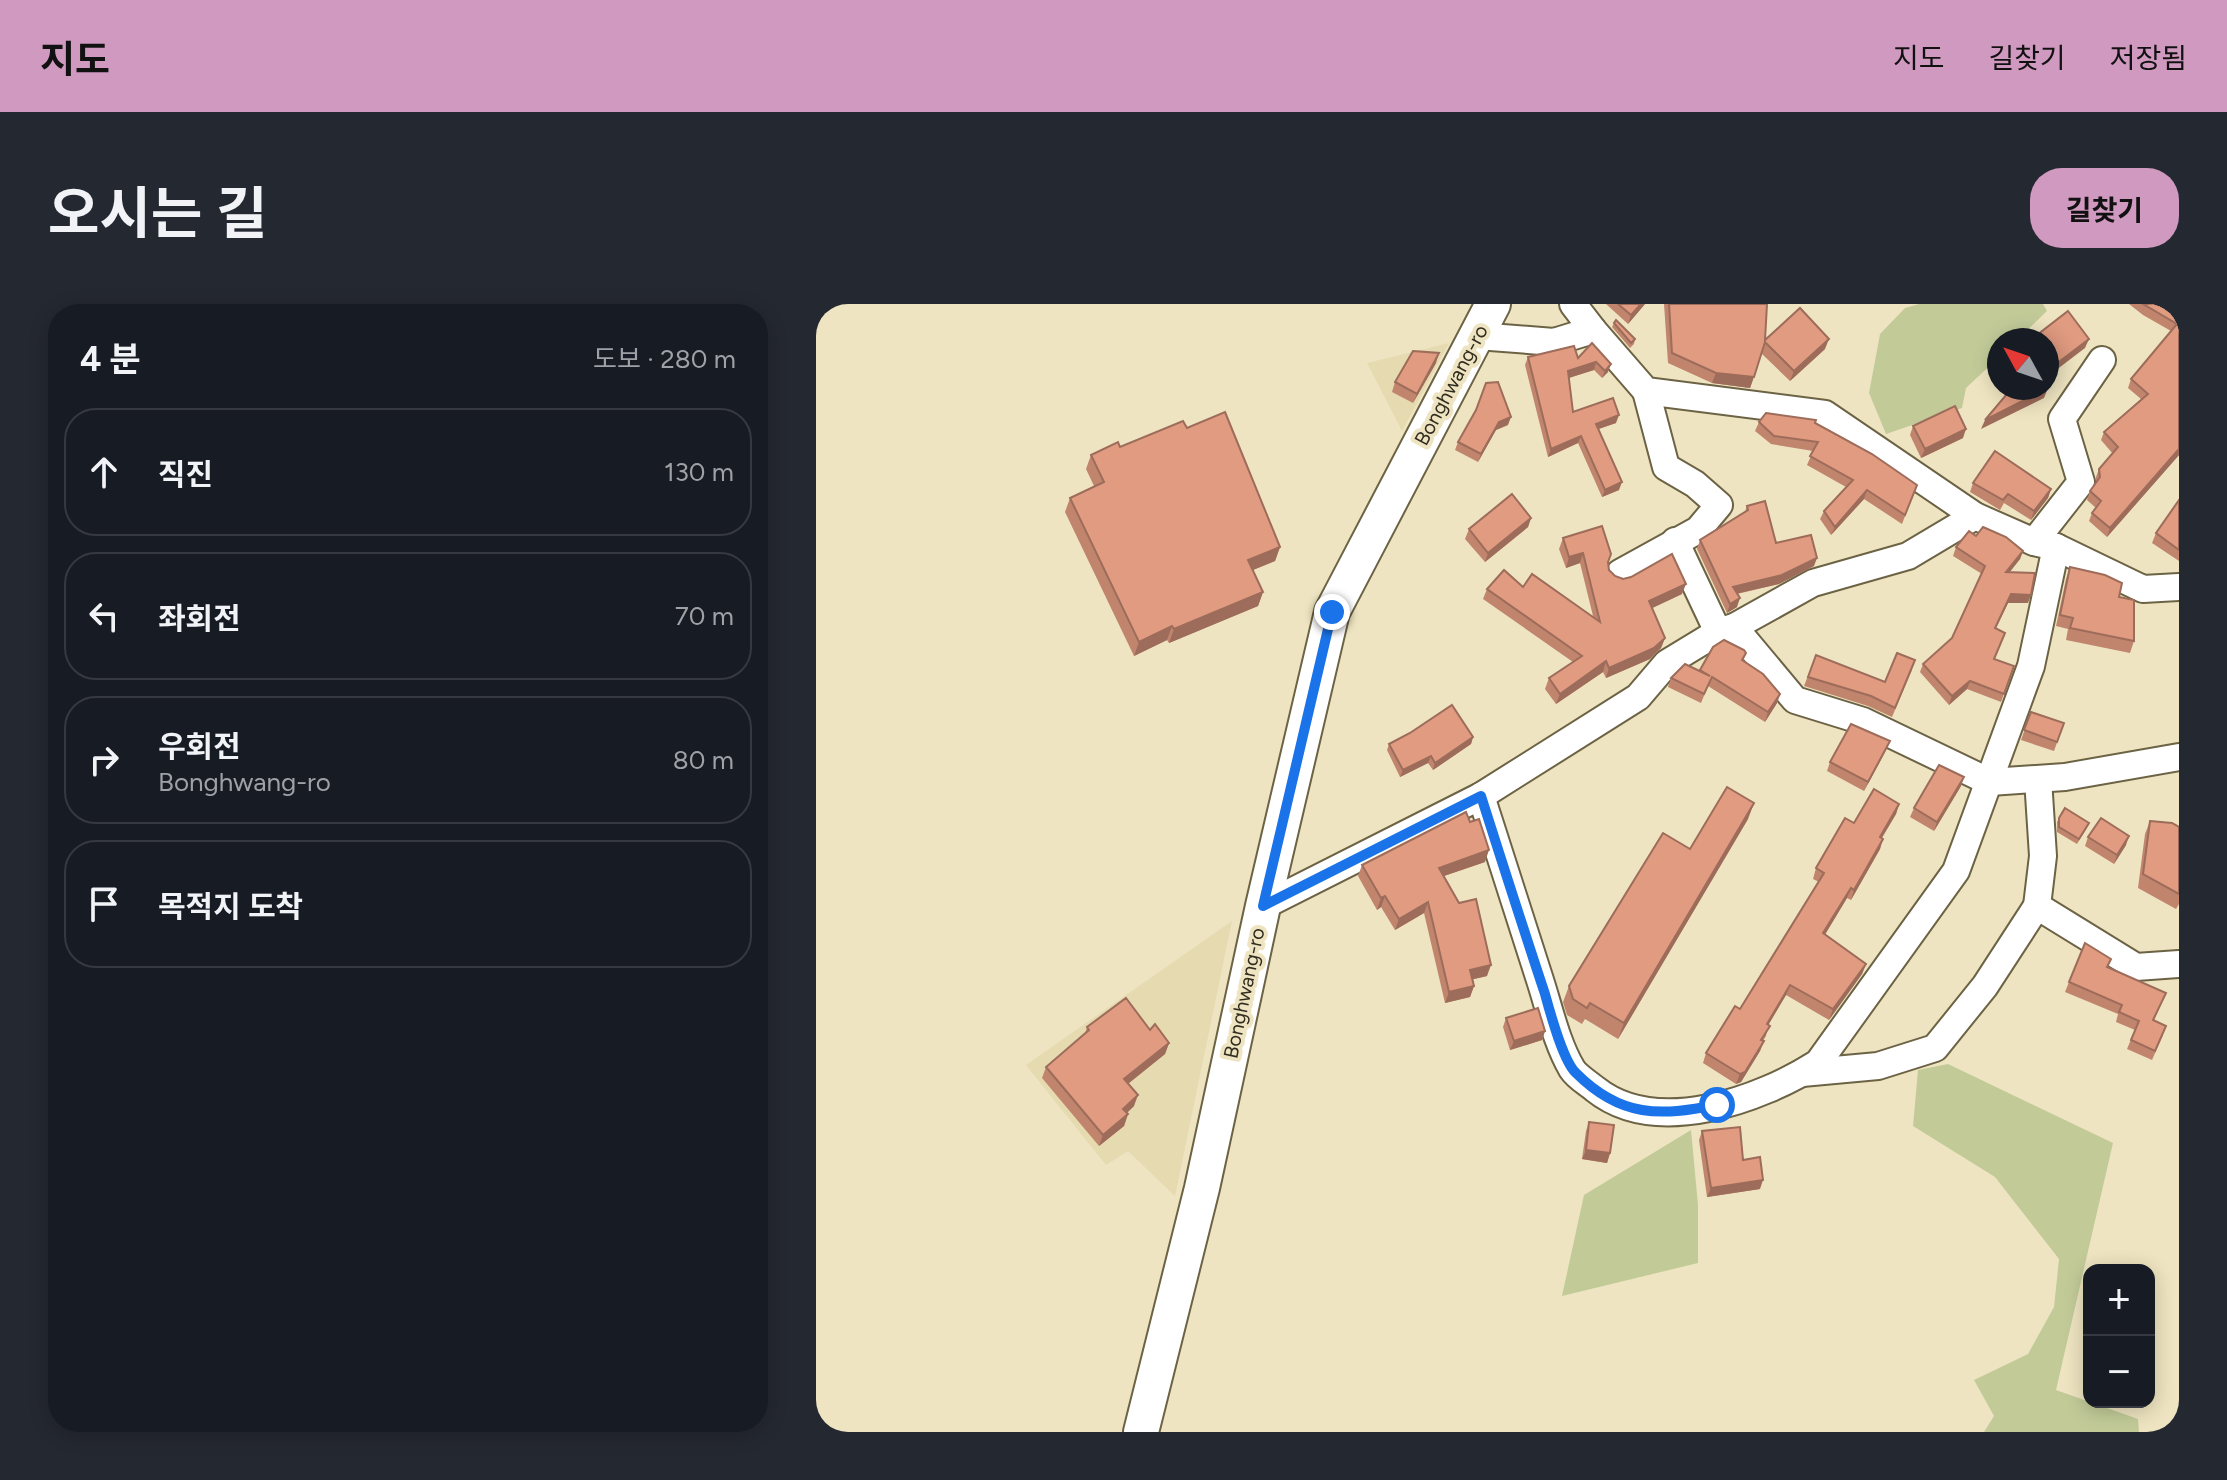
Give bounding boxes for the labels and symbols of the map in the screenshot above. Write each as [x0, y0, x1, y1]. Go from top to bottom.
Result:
street label: Bonghwang-ro [1409, 321, 1493, 449]
north arrow [1987, 328, 2059, 400]
route end [1314, 594, 1350, 630]
street label: Bonghwang-ro [1218, 925, 1270, 1061]
route start [1699, 1087, 1735, 1123]

